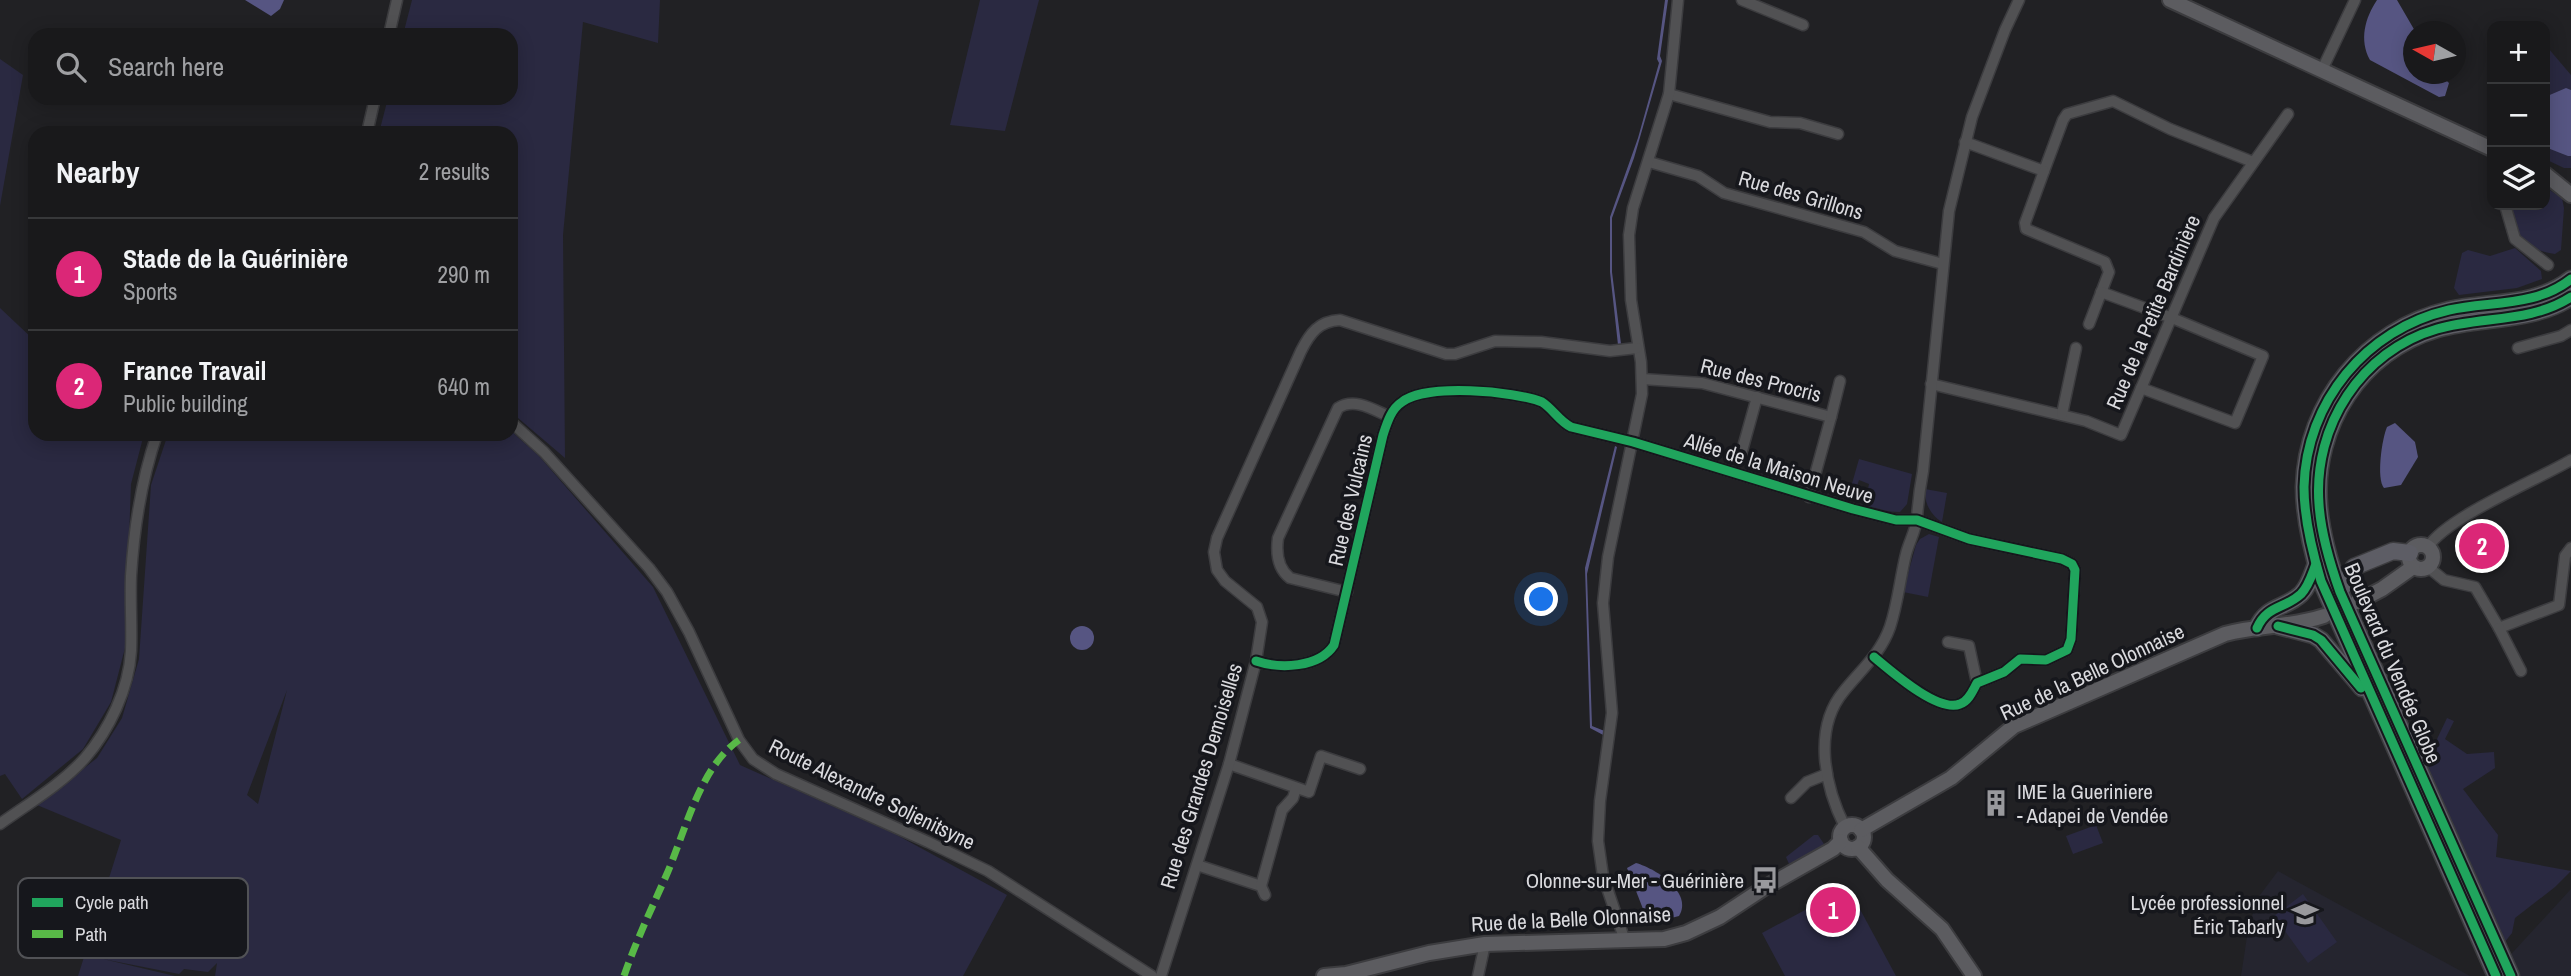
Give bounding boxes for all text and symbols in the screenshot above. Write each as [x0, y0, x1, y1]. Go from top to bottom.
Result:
north arrow [2403, 21, 2466, 84]
map controls [2487, 21, 2550, 210]
button: + [2487, 21, 2550, 84]
search box [28, 28, 518, 105]
icon: search [52, 48, 90, 86]
text: Search here [108, 49, 224, 84]
button: − [2487, 84, 2550, 147]
button: layers [2487, 147, 2550, 210]
text: Nearby [56, 152, 139, 192]
text: 2 results [419, 156, 490, 187]
street label: Rue des Grillons [1735, 163, 1867, 227]
street label: Rue de la Petite Bardinière [2099, 210, 2207, 414]
text: Stade de la Guérinière [123, 241, 348, 276]
text: 1 [74, 259, 84, 290]
text: 290 m [438, 259, 490, 290]
text: Sports [123, 276, 178, 307]
street label: Rue des Procris [1698, 351, 1824, 409]
text: France Travail [123, 353, 266, 388]
text: 2 [74, 371, 84, 402]
text: 640 m [438, 371, 490, 402]
text: Public building [123, 388, 248, 419]
street label: Allée de la Maison Neuve [1680, 425, 1877, 511]
street label: Rue des Vulcains [1321, 431, 1379, 569]
pin: 2 [2459, 520, 2505, 572]
street label: Boulevard du Vendée Globe [2338, 558, 2448, 768]
your location [1524, 582, 1558, 616]
street label: Rue de la Belle Olonnaise [1995, 617, 2189, 727]
street label: Rue des Grandes Demoiselles [1153, 660, 1249, 892]
street label: Route Alexandre Soljenitsyne [764, 731, 980, 857]
place label: IME la Gueriniere - Adapei de Vendée [2017, 777, 2168, 830]
building icon: IME la Gueriniere - Adapei de Vendée [1981, 788, 2011, 818]
bus stop icon: Olonne-sur-Mer - Guérinière [1750, 865, 1780, 895]
place label: Olonne-sur-Mer - Guérinière [1526, 866, 1744, 895]
legend [18, 878, 248, 958]
pin: 1 [1810, 884, 1856, 936]
place label: Lycée professionnel Éric Tabarly [2131, 888, 2284, 941]
text: Cycle path [75, 889, 149, 915]
street label: Rue de la Belle Olonnaise [1470, 899, 1672, 939]
school or university icon: Lycée professionnel Éric Tabarly [2290, 899, 2320, 929]
text: Path [75, 921, 107, 947]

